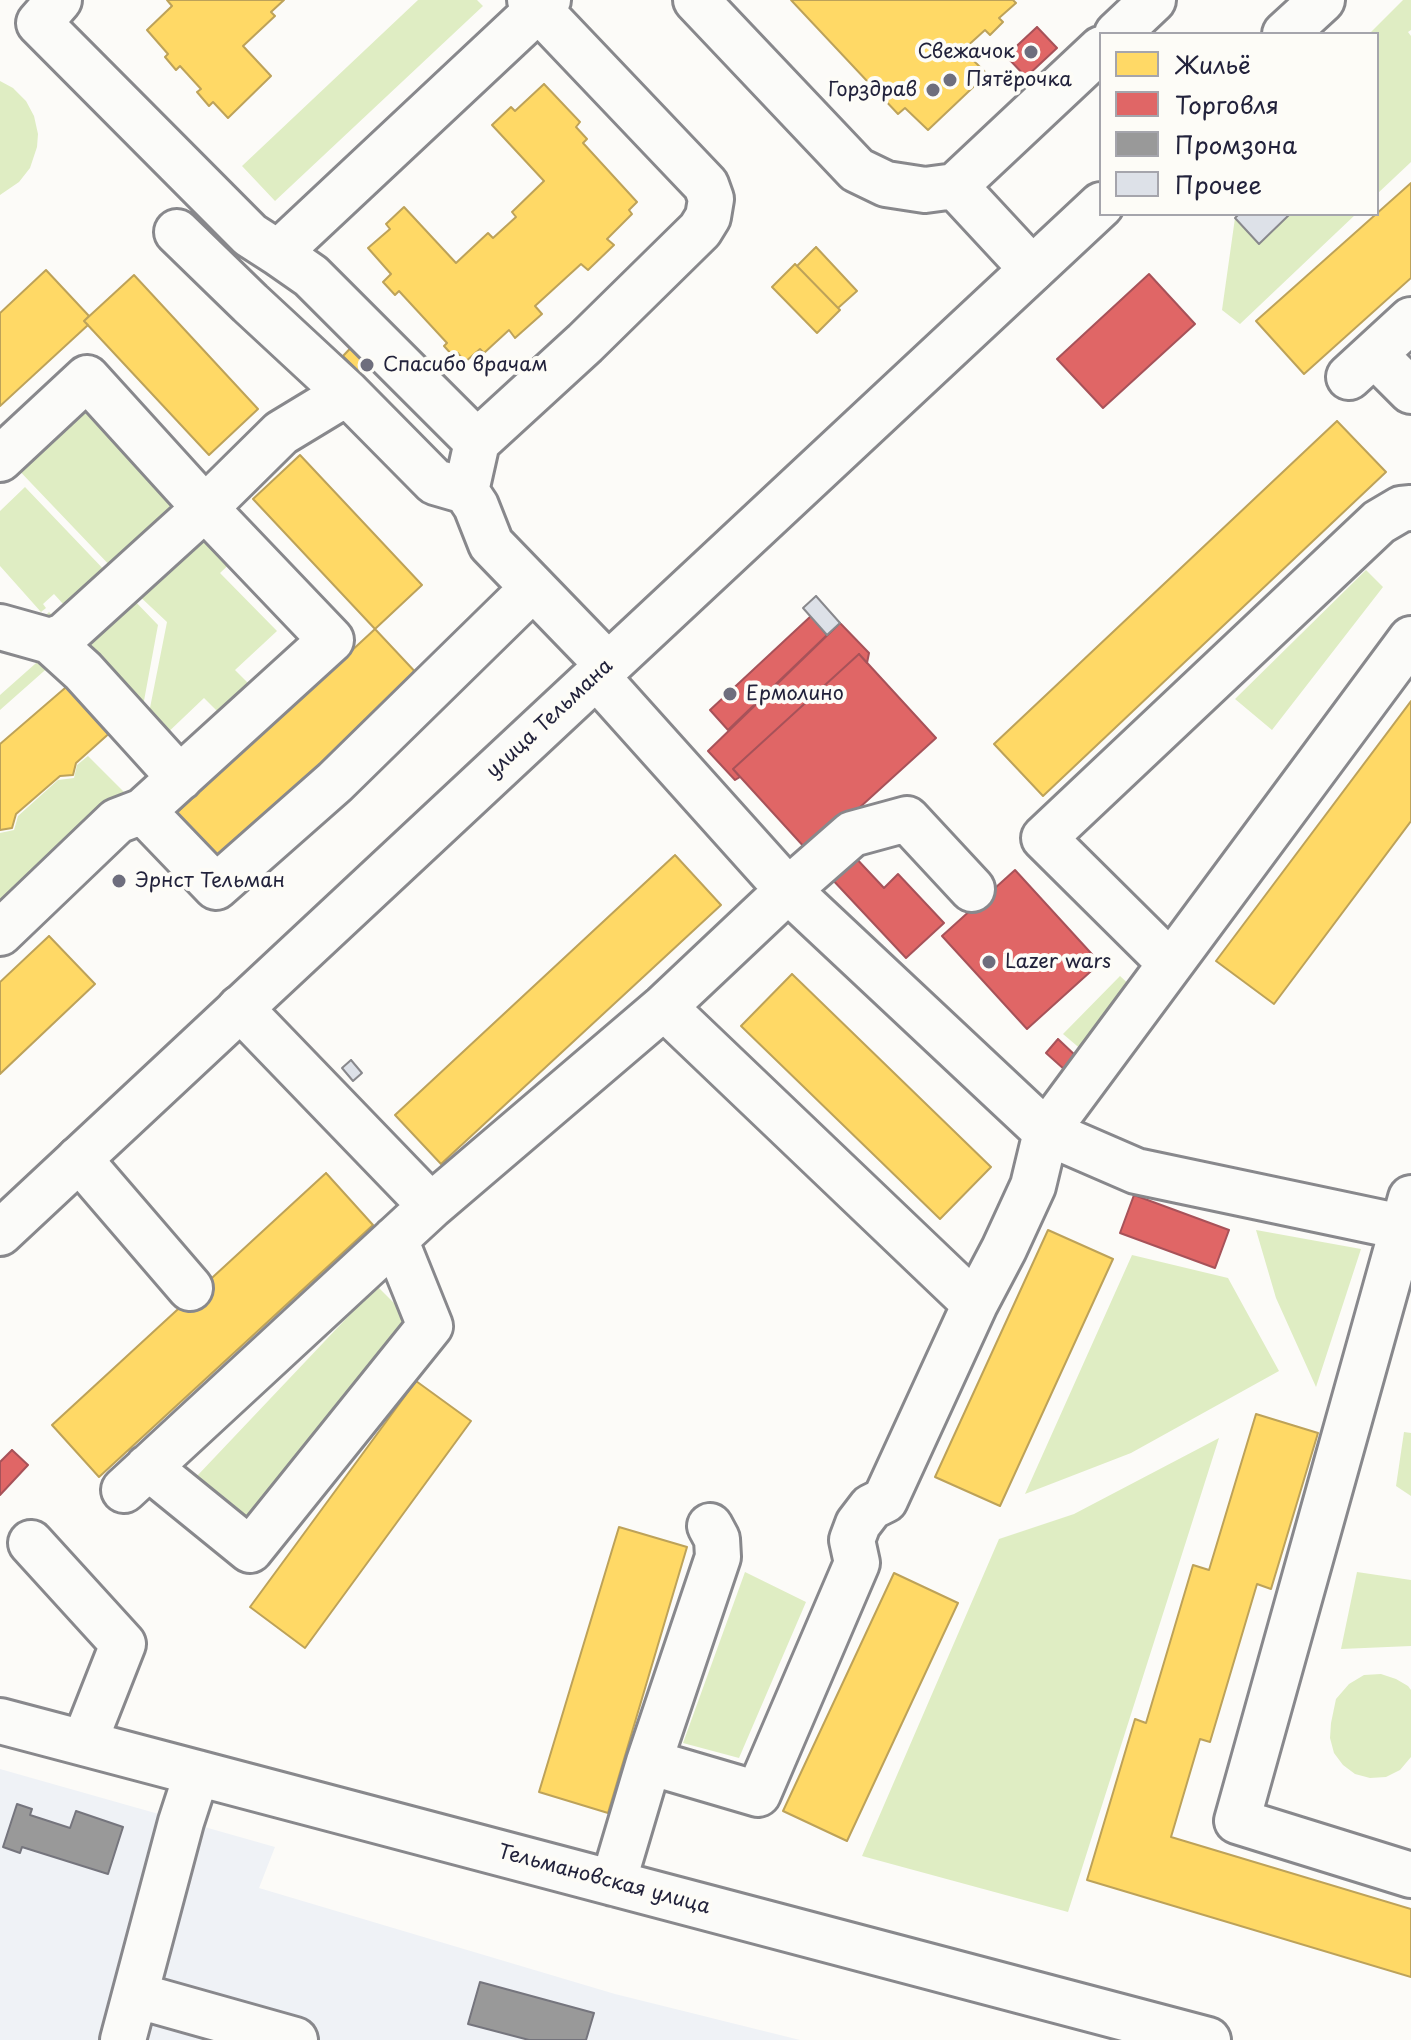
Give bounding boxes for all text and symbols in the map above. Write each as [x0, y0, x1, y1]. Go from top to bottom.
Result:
legend [1099, 32, 1379, 216]
place label: Свежачок [917, 40, 1015, 64]
marker: Свежачок [1022, 43, 1040, 61]
text: Жильё [1175, 46, 1251, 82]
place label: Пятёрочка [966, 68, 1072, 92]
marker: Пятёрочка [941, 71, 959, 89]
place label: Горздрав [828, 78, 917, 102]
marker: Горздрав [924, 81, 942, 99]
text: Торговля [1175, 86, 1279, 122]
text: Промзона [1175, 126, 1297, 162]
text: Прочее [1175, 166, 1262, 202]
place label: Спасибо врачам [383, 353, 548, 377]
marker: Спасибо врачам [358, 356, 376, 374]
street label: улица Тельмана [482, 654, 618, 784]
place label: Ермолино [746, 682, 844, 706]
marker: Ермолино [721, 685, 739, 703]
place label: Эрнст Тельман [135, 869, 285, 893]
marker: Эрнст Тельман [110, 872, 128, 890]
place label: Lazer wars [1005, 950, 1111, 974]
marker: Lazer wars [980, 953, 998, 971]
street label: Тельмановская улица [495, 1840, 713, 1920]

